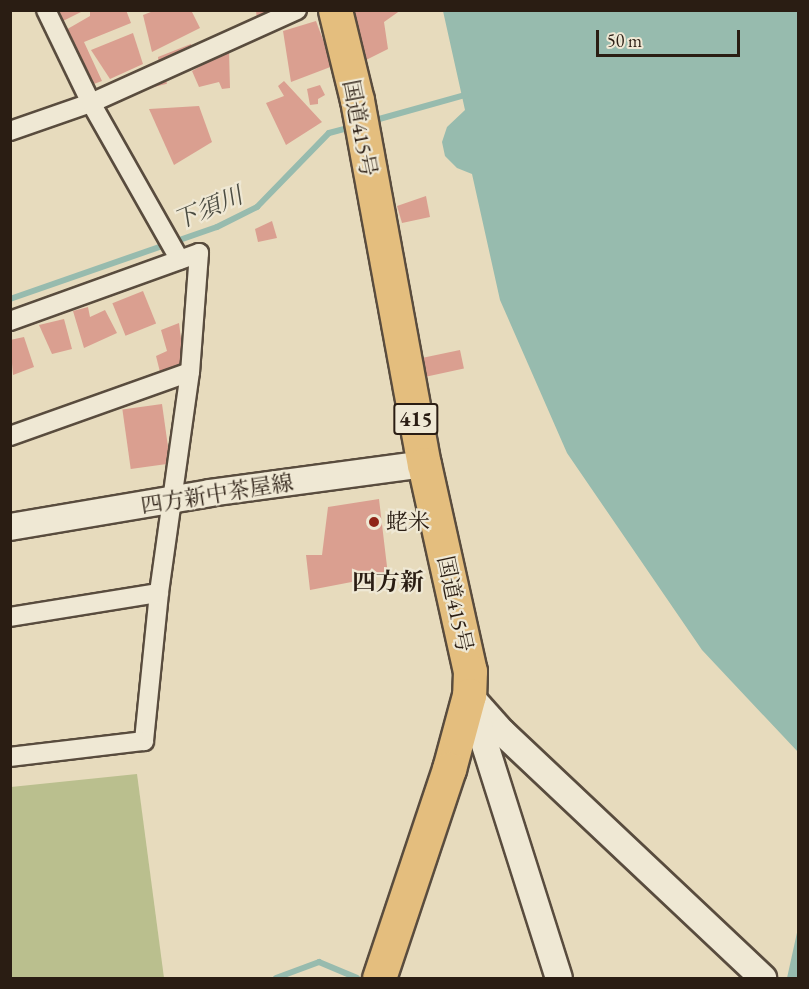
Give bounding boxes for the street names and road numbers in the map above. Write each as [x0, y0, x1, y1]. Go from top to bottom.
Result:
street label: 国道415号 [338, 78, 382, 178]
road number: 415 [392, 401, 440, 437]
street label: 四方新中茶屋線 [139, 469, 295, 519]
street label: 国道415号 [432, 553, 478, 655]

